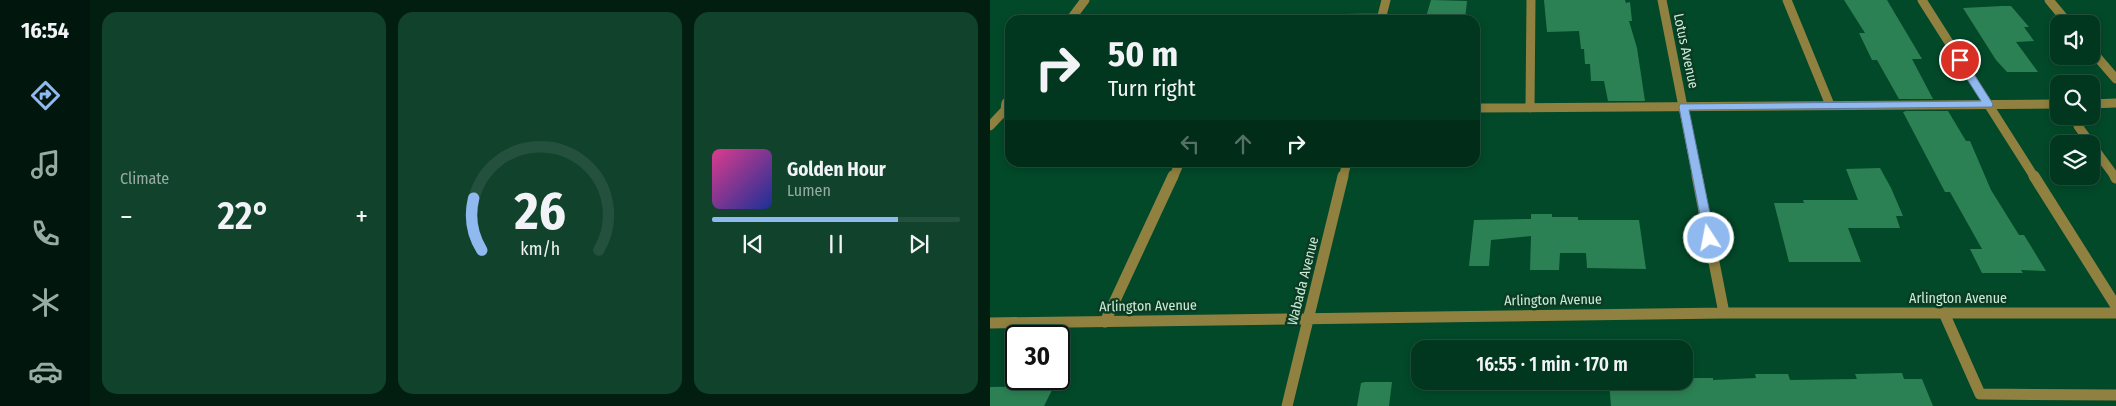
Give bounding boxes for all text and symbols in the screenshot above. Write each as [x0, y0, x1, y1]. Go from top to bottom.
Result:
street label: Lotus Avenue [1670, 12, 1702, 90]
map controls [2050, 15, 2100, 185]
button: sound [2050, 15, 2100, 65]
text: 16:54 [21, 17, 69, 44]
text: 50 m [1108, 33, 1178, 75]
icon: right [1025, 35, 1090, 100]
pin [1939, 39, 1981, 81]
icon: arrive [1946, 46, 1974, 74]
text: Turn right [1108, 75, 1196, 102]
button: search [2050, 75, 2100, 125]
icon: directions [28, 78, 63, 113]
icon: left [1176, 130, 1204, 158]
icon: ahead [1229, 130, 1257, 158]
icon: right [1282, 130, 1310, 158]
button: layers [2050, 135, 2100, 185]
icon: music [28, 147, 63, 182]
text: Golden Hour [787, 158, 886, 181]
text: Climate [120, 169, 169, 188]
text: 26 [513, 180, 566, 243]
text: Lumen [787, 181, 831, 200]
text: 22° [218, 193, 270, 239]
text: − [120, 200, 133, 233]
text: + [355, 200, 368, 233]
position arrow [1682, 211, 1734, 263]
icon: phone [28, 216, 63, 251]
icon: previous [739, 230, 767, 258]
icon: pause [822, 230, 850, 258]
icon: next [905, 230, 933, 258]
street label: Wabada Avenue [1284, 235, 1322, 327]
text: km/h [520, 238, 560, 260]
icon: climate [28, 285, 63, 320]
street label: Arlington Avenue [1909, 290, 2007, 307]
street label: Arlington Avenue [1504, 291, 1602, 309]
street label: Arlington Avenue [1099, 297, 1197, 315]
speed limit sign: 30 [1005, 325, 1070, 390]
text: 16:55 · 1 min · 170 m [1476, 353, 1628, 376]
icon: car [28, 354, 63, 389]

